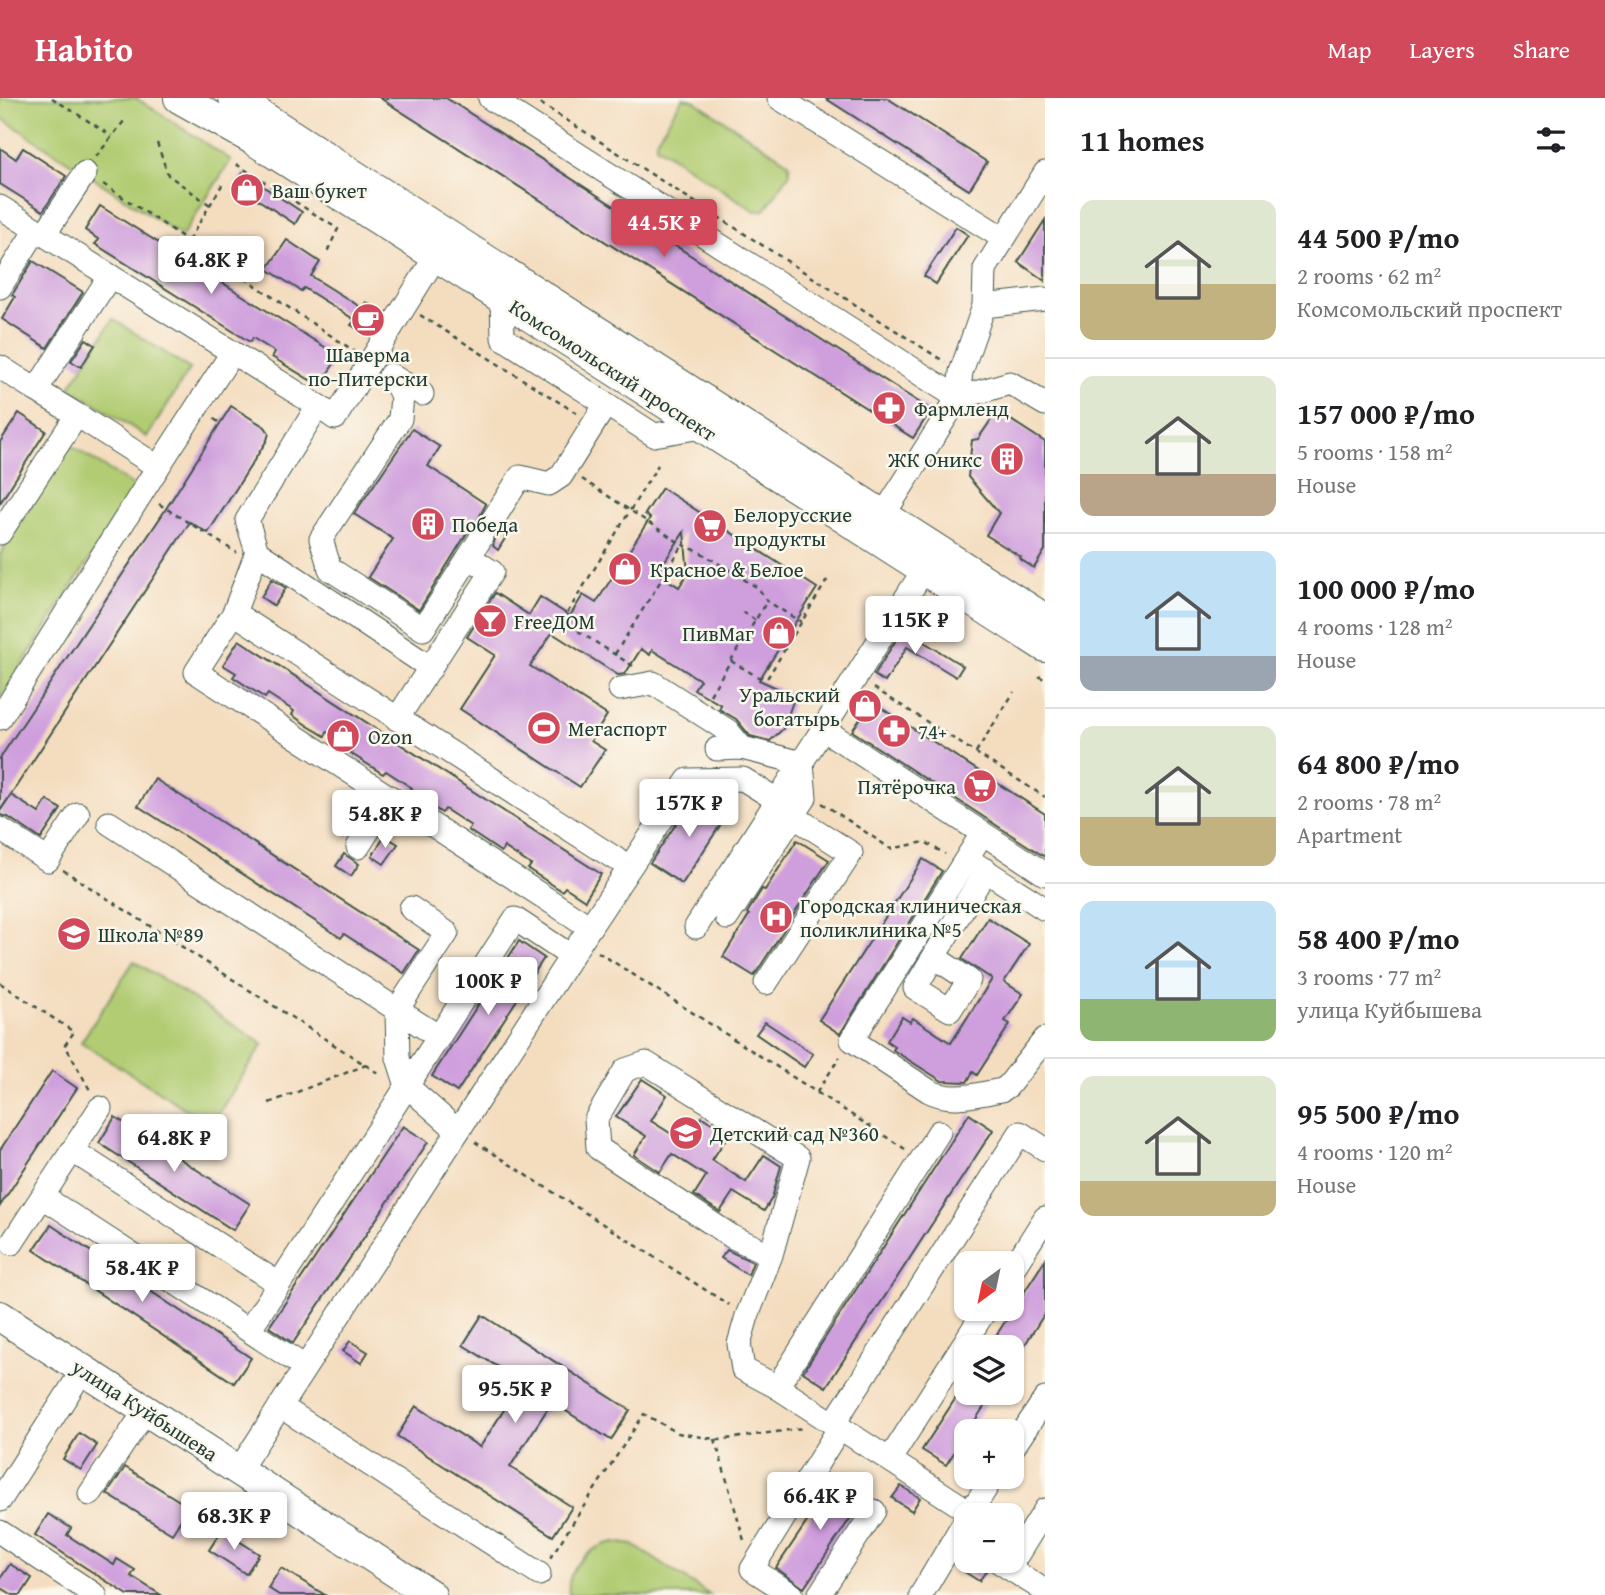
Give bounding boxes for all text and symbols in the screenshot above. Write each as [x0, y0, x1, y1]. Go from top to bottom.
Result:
text: Habito [35, 25, 133, 73]
text: Map [1328, 32, 1371, 67]
text: Layers [1409, 32, 1475, 67]
text: Share [1513, 32, 1570, 67]
text: 11 homes [1080, 118, 1205, 162]
icon: filters [1532, 121, 1570, 159]
shop icon: Ваш букет [228, 171, 266, 209]
place label: Ваш букет [272, 175, 367, 206]
pin: 44.5K ₽ [599, 200, 729, 259]
text: 44.5K ₽ [627, 205, 701, 238]
text: 44 500 ₽/mo [1297, 215, 1460, 259]
icon: home [1136, 228, 1220, 312]
pin: 64.8K ₽ [146, 236, 276, 296]
text: 64.8K ₽ [174, 242, 248, 275]
text: 2 rooms · 62 m² [1297, 259, 1441, 292]
street label: Комсомольский проспект [503, 291, 723, 449]
text: Комсомольский проспект [1297, 292, 1562, 325]
cafe icon: Шаверма по-Питерски [349, 301, 387, 339]
place label: Шаверма по-Питерски [308, 339, 428, 394]
pharmacy icon: Фармленд [870, 389, 908, 427]
text: 157 000 ₽/mo [1297, 391, 1475, 435]
place label: Фармленд [914, 393, 1010, 424]
icon: home [1136, 404, 1220, 488]
text: 5 rooms · 158 m² [1297, 435, 1452, 468]
building icon: ЖК Оникс [988, 440, 1026, 478]
place label: ЖК Оникс [887, 444, 982, 475]
text: House [1297, 468, 1356, 501]
place label: Белорусские продукты [734, 499, 852, 554]
building icon: Победа [409, 505, 447, 543]
supermarket icon: Белорусские продукты [691, 507, 729, 545]
place label: Победа [452, 509, 518, 540]
shop icon: Красное & Белое [606, 550, 644, 588]
place label: Красное & Белое [650, 554, 804, 585]
text: 100 000 ₽/mo [1297, 566, 1475, 610]
icon: home [1136, 579, 1220, 663]
pin: 115K ₽ [858, 596, 972, 656]
bar icon: FreeДОМ [471, 602, 509, 640]
text: 115K ₽ [881, 602, 949, 635]
place label: FreeДОМ [514, 606, 595, 637]
text: 4 rooms · 128 m² [1297, 610, 1452, 643]
shop icon: ПивМаг [760, 614, 798, 652]
place label: ПивМаг [682, 618, 754, 649]
text: House [1297, 643, 1356, 676]
place label: Уральский богатырь [739, 679, 840, 734]
shop icon: Уральский богатырь [846, 687, 884, 725]
sports icon: Мегаспорт [525, 709, 563, 747]
pharmacy icon: 74+ [875, 712, 913, 750]
place label: Мегаспорт [568, 713, 667, 744]
place label: 74+ [918, 716, 947, 747]
shop icon: Ozon [324, 717, 362, 755]
place label: Ozon [368, 721, 413, 752]
text: 64 800 ₽/mo [1297, 741, 1460, 785]
icon: home [1136, 754, 1220, 838]
supermarket icon: Пятёрочка [961, 767, 999, 805]
place label: Пятёрочка [858, 771, 956, 802]
pin: 157K ₽ [632, 780, 746, 839]
text: 157K ₽ [655, 785, 723, 818]
text: 2 rooms · 78 m² [1297, 785, 1441, 818]
pin: 54.8K ₽ [320, 790, 450, 850]
text: 54.8K ₽ [348, 796, 422, 829]
text: Apartment [1297, 818, 1402, 851]
place label: Городская клиническая поликлиника №5 [800, 890, 1022, 945]
hospital icon: Городская клиническая поликлиника №5 [757, 898, 795, 936]
school or university icon: Школа №89 [55, 915, 93, 953]
text: 58 400 ₽/mo [1297, 916, 1460, 960]
place label: Школа №89 [98, 919, 204, 950]
icon: home [1136, 929, 1220, 1013]
pin: 100K ₽ [431, 958, 545, 1017]
text: 3 rooms · 77 m² [1297, 960, 1441, 993]
text: 100K ₽ [454, 963, 522, 996]
text: улица Куйбышева [1297, 993, 1482, 1026]
text: 95 500 ₽/mo [1297, 1091, 1460, 1135]
icon: home [1136, 1104, 1220, 1188]
pin: 64.8K ₽ [109, 1114, 239, 1174]
school or university icon: Детский сад №360 [667, 1114, 705, 1152]
place label: Детский сад №360 [709, 1118, 879, 1149]
text: 64.8K ₽ [137, 1120, 211, 1153]
text: 4 rooms · 120 m² [1297, 1135, 1452, 1168]
text: House [1297, 1168, 1356, 1201]
pin: 58.4K ₽ [77, 1244, 207, 1304]
text: 58.4K ₽ [105, 1250, 179, 1283]
north arrow [954, 1251, 1024, 1321]
map controls [954, 1251, 1024, 1573]
button: layers [954, 1335, 1024, 1405]
street label: улица Куйбышева [65, 1350, 224, 1469]
pin: 95.5K ₽ [450, 1366, 580, 1425]
text: 95.5K ₽ [478, 1371, 552, 1404]
button: + [954, 1419, 1024, 1489]
pin: 66.4K ₽ [755, 1472, 885, 1532]
text: 66.4K ₽ [783, 1478, 857, 1511]
pin: 68.3K ₽ [169, 1492, 299, 1552]
text: 68.3K ₽ [197, 1498, 271, 1531]
button: − [954, 1503, 1024, 1573]

